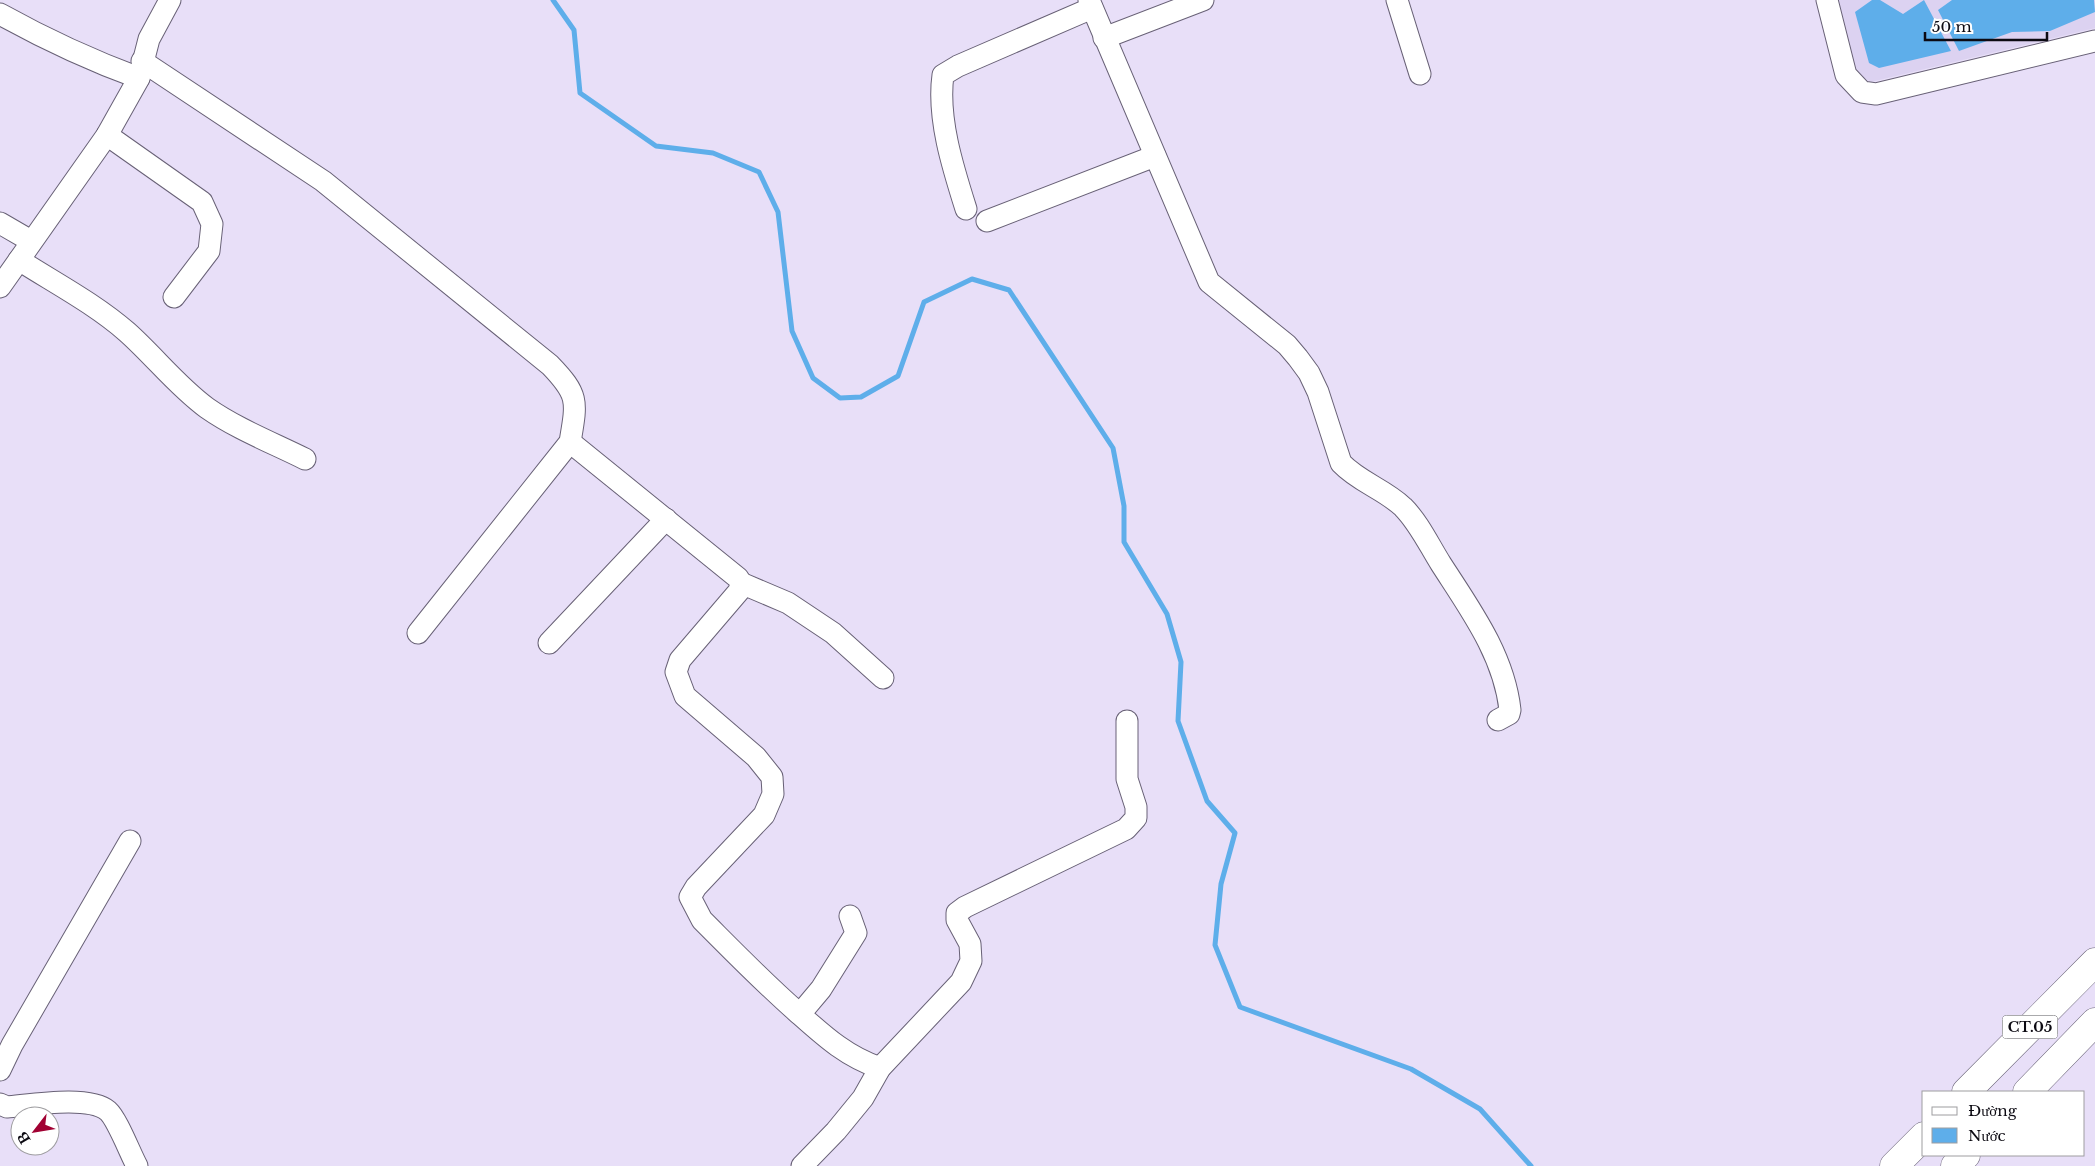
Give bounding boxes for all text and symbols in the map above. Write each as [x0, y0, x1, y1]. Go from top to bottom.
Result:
scale bar [1925, 10, 2048, 42]
text: 50 m [1932, 17, 1972, 36]
road number: CT.05 [2002, 1016, 2058, 1038]
legend [1922, 1091, 2085, 1156]
text: Đường [1968, 1101, 2018, 1120]
north arrow [10, 1106, 60, 1156]
text: Nước [1968, 1126, 2006, 1145]
text: B [13, 1128, 34, 1147]

